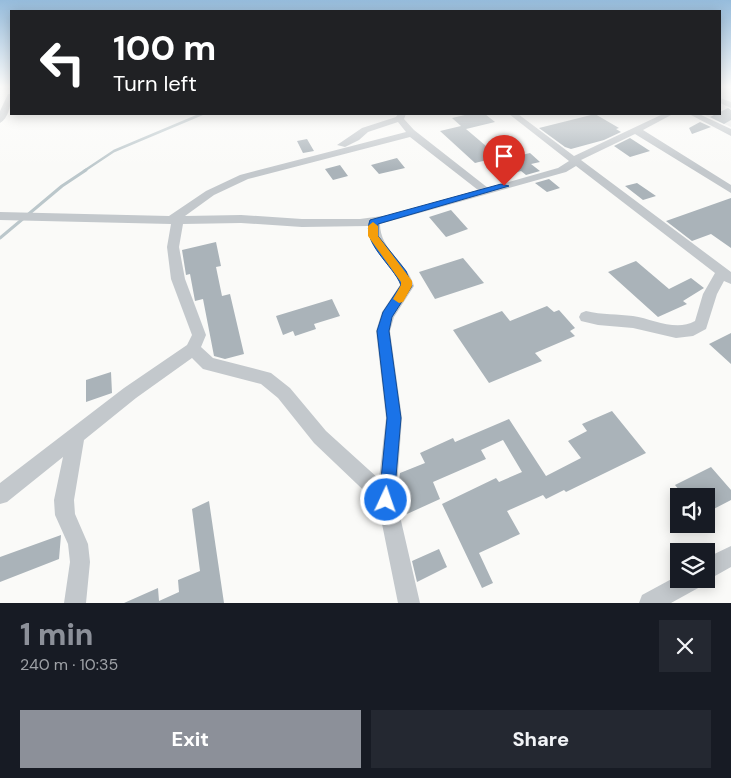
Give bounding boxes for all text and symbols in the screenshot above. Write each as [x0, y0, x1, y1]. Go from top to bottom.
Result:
text: 100 m [113, 25, 216, 71]
icon: left [30, 30, 95, 95]
text: Turn left [113, 69, 197, 98]
pin [483, 135, 525, 186]
icon: arrive [490, 142, 518, 170]
position arrow [359, 473, 411, 525]
map controls [670, 488, 715, 588]
button: sound [670, 488, 715, 533]
button: layers [670, 543, 715, 588]
text: 1 min [20, 615, 93, 654]
button: close [659, 620, 711, 672]
text: 240 m · 10:35 [20, 654, 118, 675]
button: Exit [20, 710, 361, 768]
button: Share [371, 710, 711, 768]

